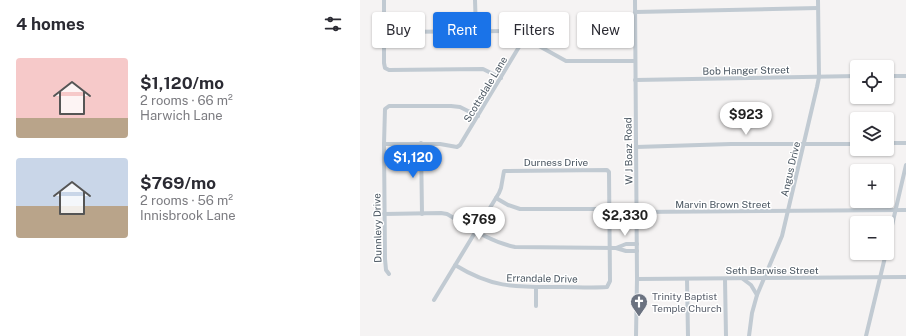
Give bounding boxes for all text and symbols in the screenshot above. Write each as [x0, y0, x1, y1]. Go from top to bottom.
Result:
chip: Buy [372, 12, 425, 48]
chip: Rent [433, 12, 491, 48]
chip: Filters [499, 12, 569, 48]
chip: New [577, 12, 634, 48]
icon: filters [322, 13, 344, 35]
text: 4 homes [16, 14, 85, 34]
street label: Scottsdale Lane [461, 54, 510, 124]
map controls [850, 60, 894, 260]
button: locate [850, 60, 894, 104]
street label: Bob Hanger Street [702, 63, 790, 77]
text: $1,120/mo [140, 73, 224, 93]
icon: home [48, 74, 96, 122]
text: 2 rooms · 66 m² [140, 93, 233, 108]
pin: $923 [722, 102, 770, 136]
text: $923 [729, 107, 763, 122]
text: Harwich Lane [140, 108, 223, 123]
button: layers [850, 112, 894, 156]
street label: W J Boaz Road [621, 117, 635, 185]
street label: Angus Drive [778, 140, 802, 198]
pin: $1,120 [380, 145, 446, 179]
text: $1,120 [393, 150, 433, 165]
street label: Durness Drive [524, 156, 589, 168]
button: + [850, 164, 894, 208]
text: $769/mo [140, 173, 216, 193]
icon: home [48, 174, 96, 222]
text: 2 rooms · 56 m² [140, 193, 233, 208]
street label: Dunnlevy Drive [370, 193, 384, 263]
street label: Marvin Brown Street [675, 198, 771, 210]
pin: $2,330 [592, 203, 658, 237]
pin: $769 [455, 207, 503, 241]
text: Innisbrook Lane [140, 208, 236, 223]
text: $2,330 [602, 208, 648, 223]
text: $769 [462, 212, 496, 227]
button: − [850, 216, 894, 260]
street label: Seth Barwise Street [725, 264, 819, 276]
street label: Errandale Drive [506, 271, 578, 285]
place label: Trinity Baptist Temple Church [652, 290, 722, 314]
church icon: Trinity Baptist Temple Church [629, 292, 649, 317]

